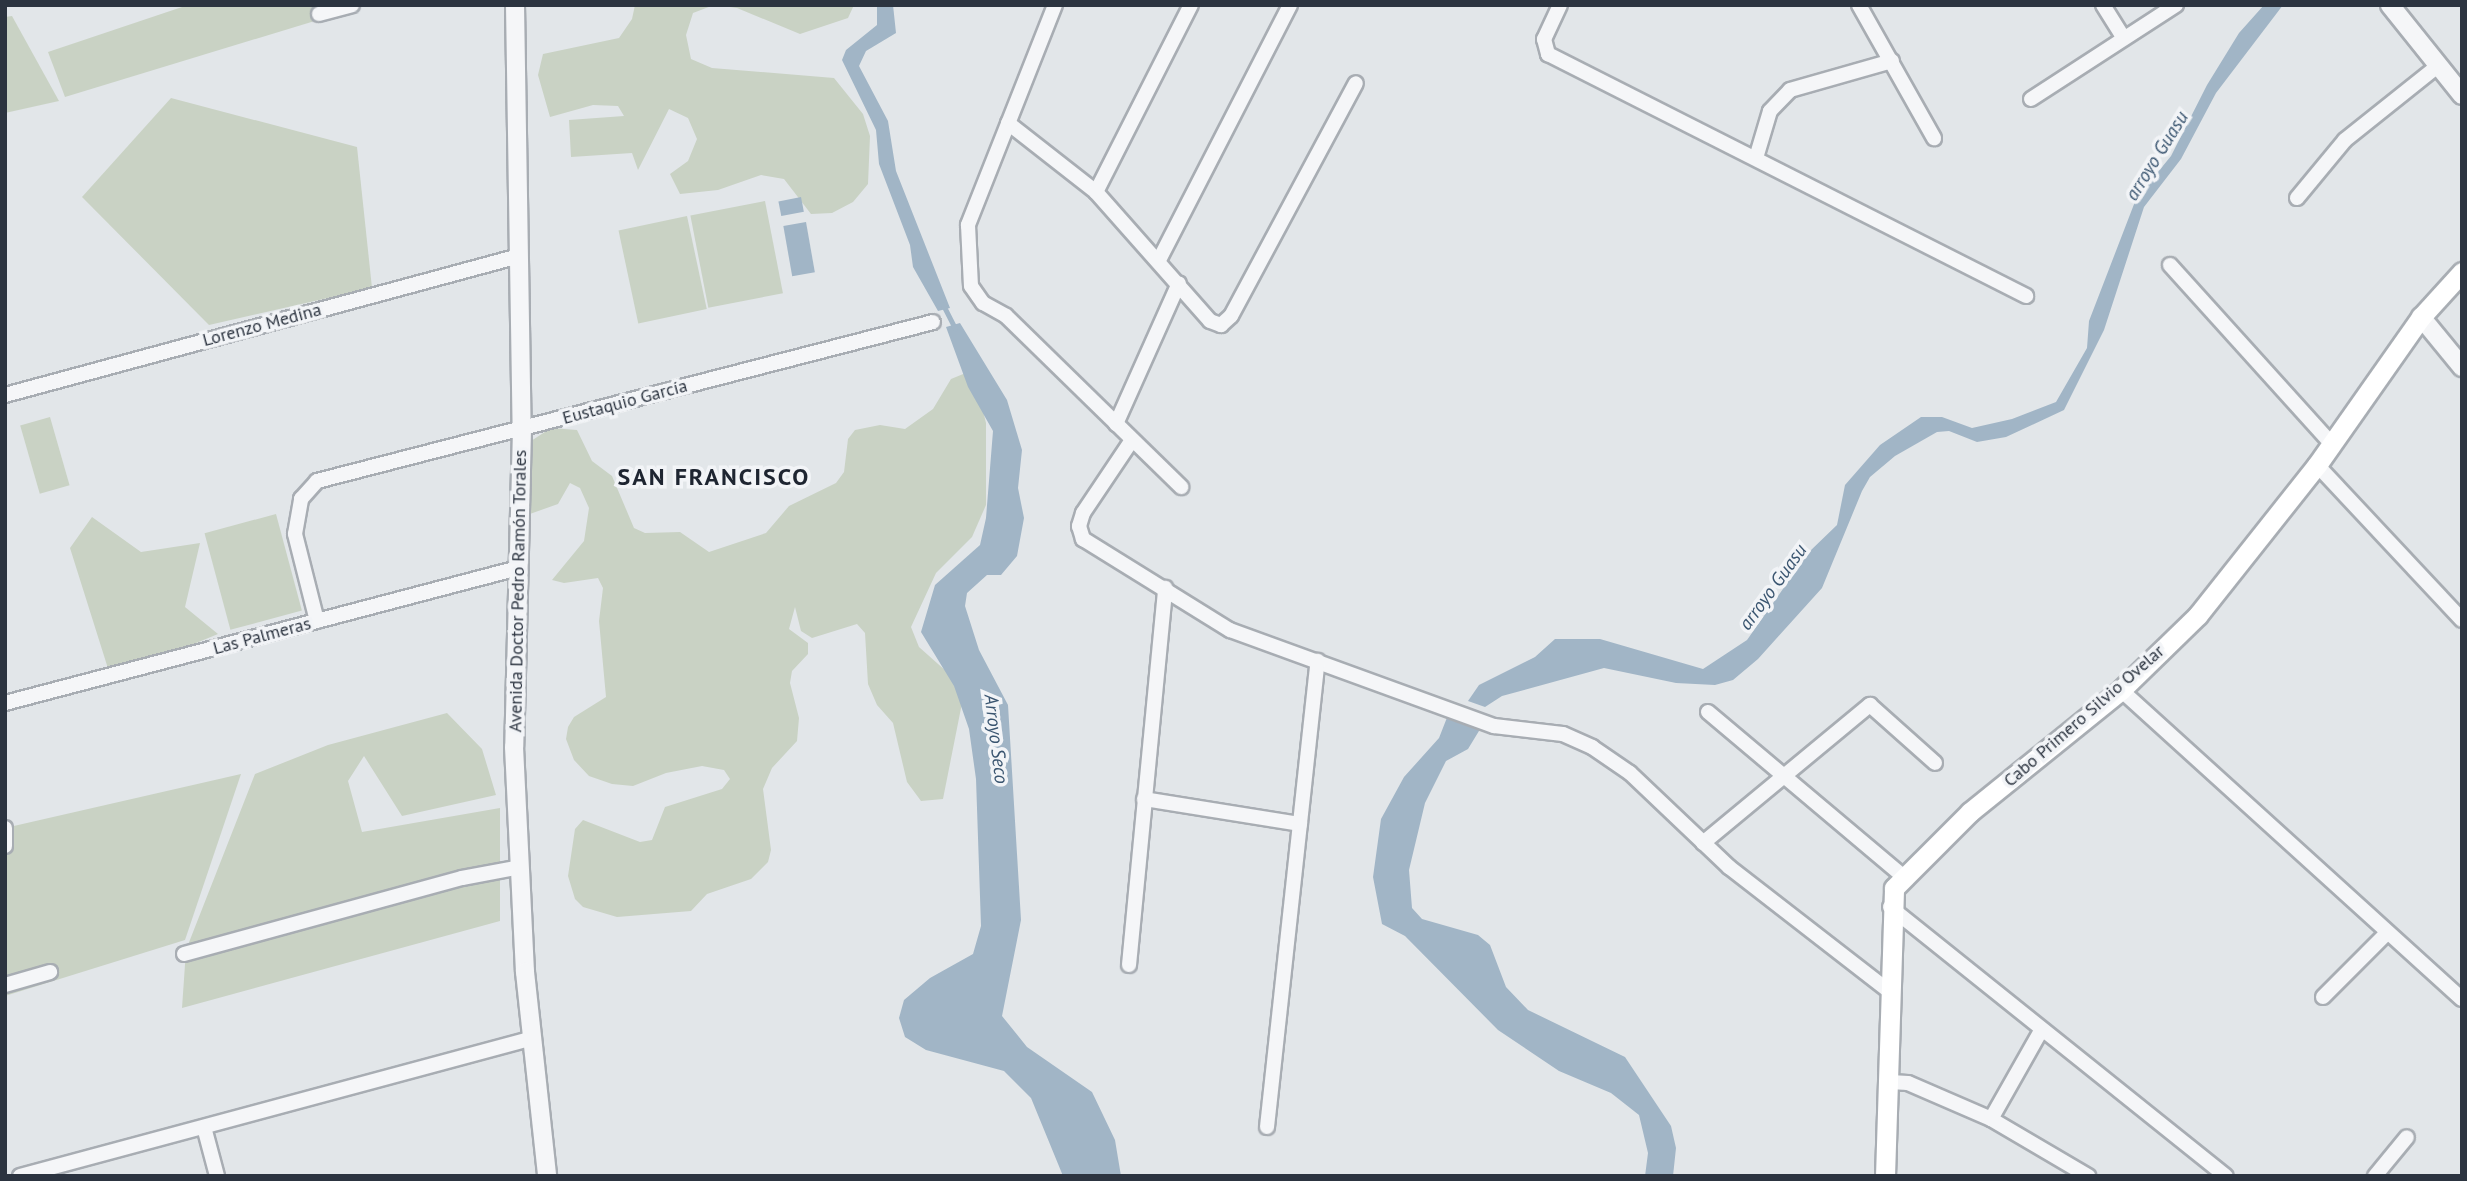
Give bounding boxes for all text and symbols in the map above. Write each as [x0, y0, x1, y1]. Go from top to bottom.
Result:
water label: arroyo Guasu [2121, 107, 2193, 205]
street label: Lorenzo Medina [200, 299, 324, 351]
street label: Eustaquio García [560, 375, 690, 429]
street label: Avenida Doctor Pedro Ramón Torales [505, 449, 531, 733]
district label: SAN FRANCISCO [619, 463, 809, 491]
water label: arroyo Guasu [1734, 540, 1812, 634]
street label: Las Palmeras [211, 613, 313, 659]
street label: Cabo Primero Silvio Ovelar [1999, 640, 2169, 792]
water label: Arroyo Seco [979, 693, 1013, 785]

